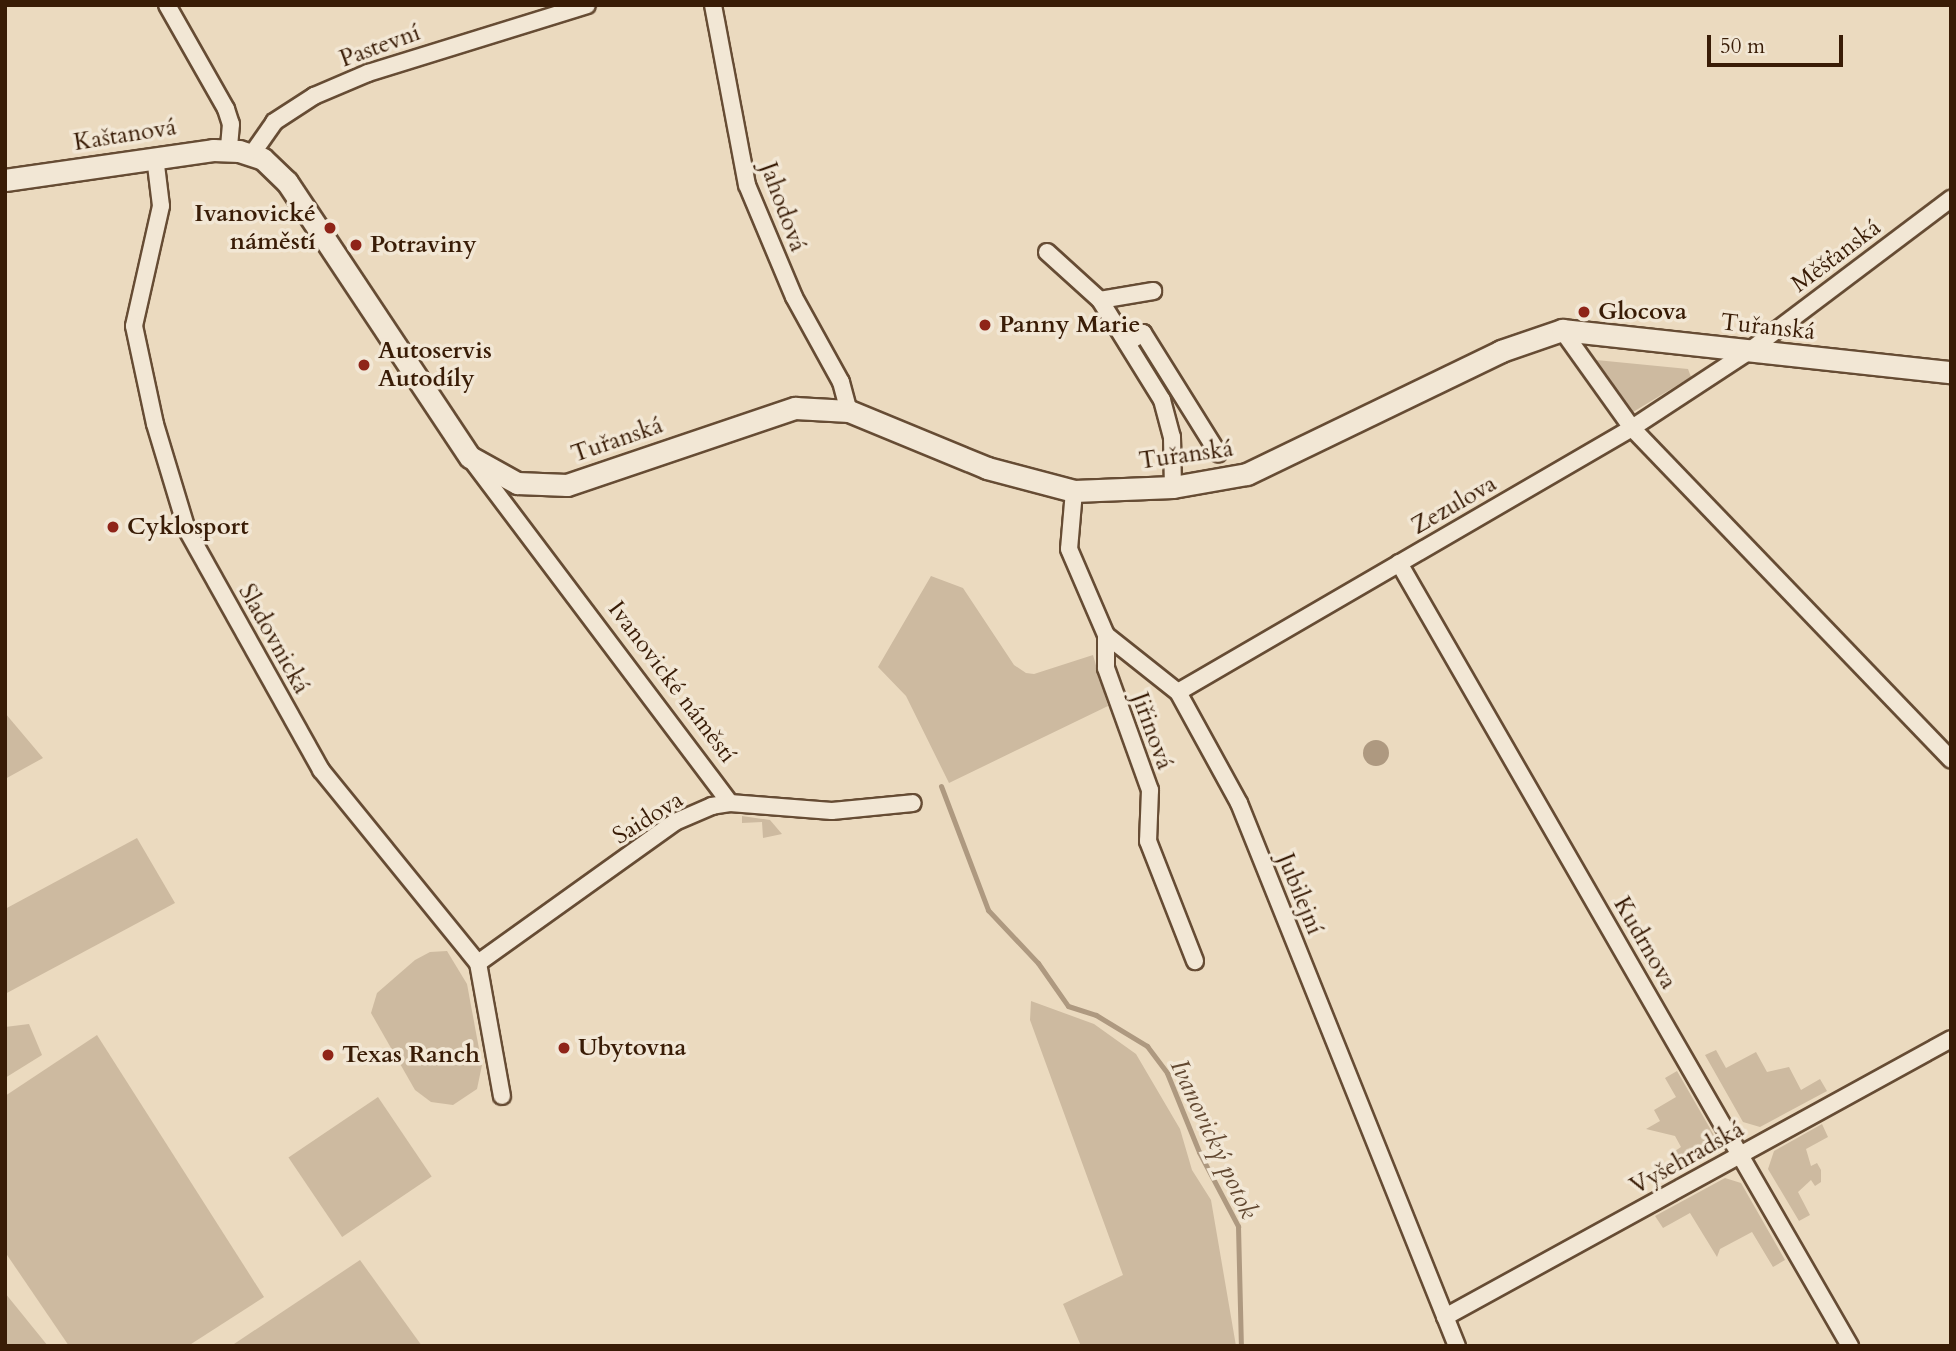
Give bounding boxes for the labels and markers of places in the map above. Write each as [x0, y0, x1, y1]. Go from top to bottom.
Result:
place label: Ivanovické náměstí [194, 200, 316, 256]
marker: Ivanovické náměstí [322, 220, 338, 236]
place label: Potraviny [370, 231, 477, 259]
marker: Potraviny [348, 237, 364, 253]
place label: Glocova [1598, 298, 1687, 326]
marker: Glocova [1576, 304, 1592, 320]
place label: Panny Marie [999, 311, 1140, 339]
marker: Panny Marie [977, 317, 993, 333]
place label: Autoservis Autodíly [378, 337, 492, 393]
marker: Autoservis Autodíly [356, 357, 372, 373]
place label: Cyklosport [127, 513, 249, 541]
marker: Cyklosport [105, 519, 121, 535]
place label: Ubytovna [578, 1034, 686, 1062]
marker: Ubytovna [556, 1040, 572, 1056]
place label: Texas Ranch [342, 1041, 480, 1069]
marker: Texas Ranch [320, 1047, 336, 1063]

